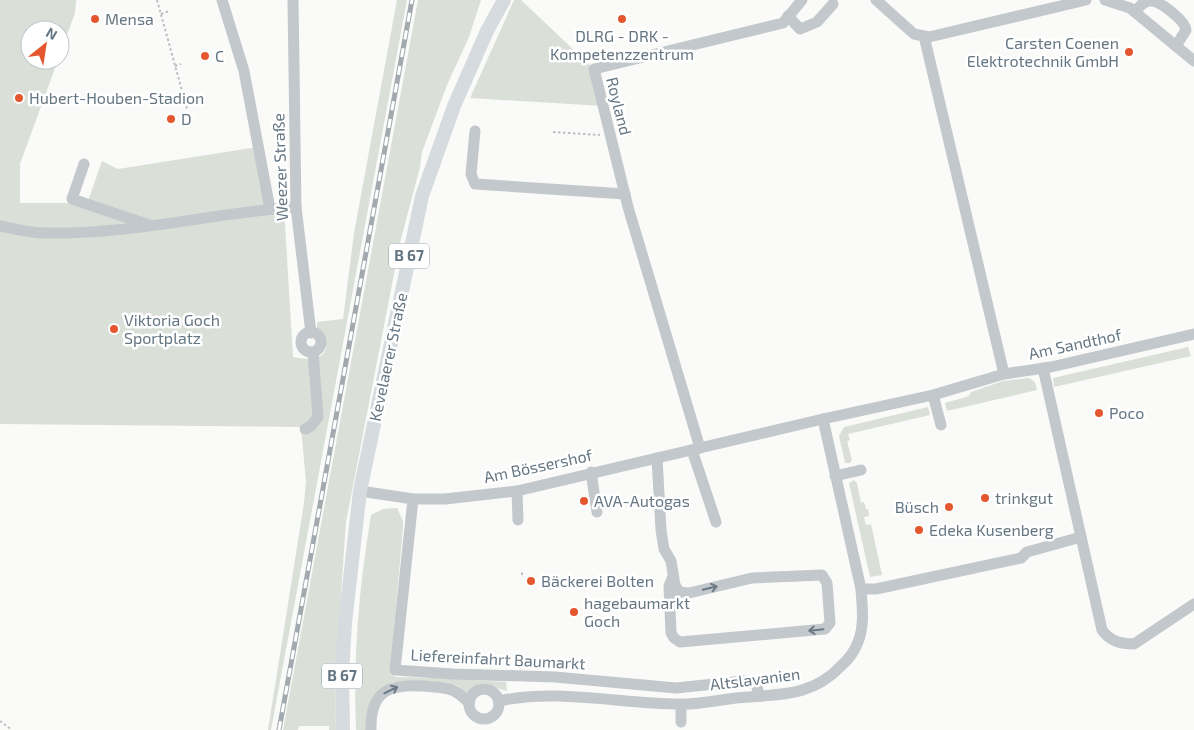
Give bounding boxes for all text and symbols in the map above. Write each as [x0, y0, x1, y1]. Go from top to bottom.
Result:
place label: Mensa [105, 9, 154, 28]
marker: Mensa [89, 13, 101, 25]
marker: DLRG - DRK - Kompetenzzentrum [616, 13, 628, 25]
north arrow [20, 20, 70, 70]
text: N [43, 23, 60, 43]
place label: DLRG - DRK - Kompetenzzentrum [550, 26, 694, 63]
place label: Carsten Coenen Elektrotechnik GmbH [967, 33, 1119, 70]
place label: C [215, 46, 224, 65]
marker: Carsten Coenen Elektrotechnik GmbH [1123, 46, 1135, 58]
marker: C [199, 50, 211, 62]
street label: Royland [603, 75, 636, 137]
place label: Hubert-Houben-Stadion [29, 88, 204, 107]
marker: Hubert-Houben-Stadion [13, 92, 25, 104]
place label: D [181, 109, 192, 128]
marker: D [165, 113, 177, 125]
street label: Weezer Straße [268, 113, 291, 221]
road number: B 67 [389, 244, 429, 268]
street label: Kevelaerer Straße [365, 291, 410, 423]
place label: Viktoria Goch Sportplatz [124, 310, 220, 347]
marker: Viktoria Goch Sportplatz [108, 323, 120, 335]
street label: Am Sandthof [1027, 324, 1124, 363]
place label: Poco [1109, 403, 1144, 422]
marker: Poco [1093, 407, 1105, 419]
street label: Am Bössershof [482, 445, 595, 486]
place label: trinkgut [995, 488, 1053, 507]
place label: AVA-Autogas [594, 491, 690, 510]
marker: trinkgut [979, 492, 991, 504]
marker: AVA-Autogas [578, 495, 590, 507]
place label: Büsch [895, 497, 939, 516]
marker: Büsch [943, 501, 955, 513]
place label: Edeka Kusenberg [929, 520, 1054, 539]
marker: Edeka Kusenberg [913, 524, 925, 536]
place label: Bäckerei Bolten [541, 571, 654, 590]
marker: Bäckerei Bolten [525, 575, 537, 587]
one-way arrow [702, 583, 718, 592]
place label: hagebaumarkt Goch [584, 593, 690, 630]
marker: hagebaumarkt Goch [568, 606, 580, 618]
one-way arrow [809, 625, 825, 635]
street label: Liefereinfahrt Baumarkt [410, 644, 586, 673]
road number: B 67 [322, 664, 362, 688]
street label: Altslavanien [709, 664, 801, 693]
one-way arrow [383, 685, 398, 694]

